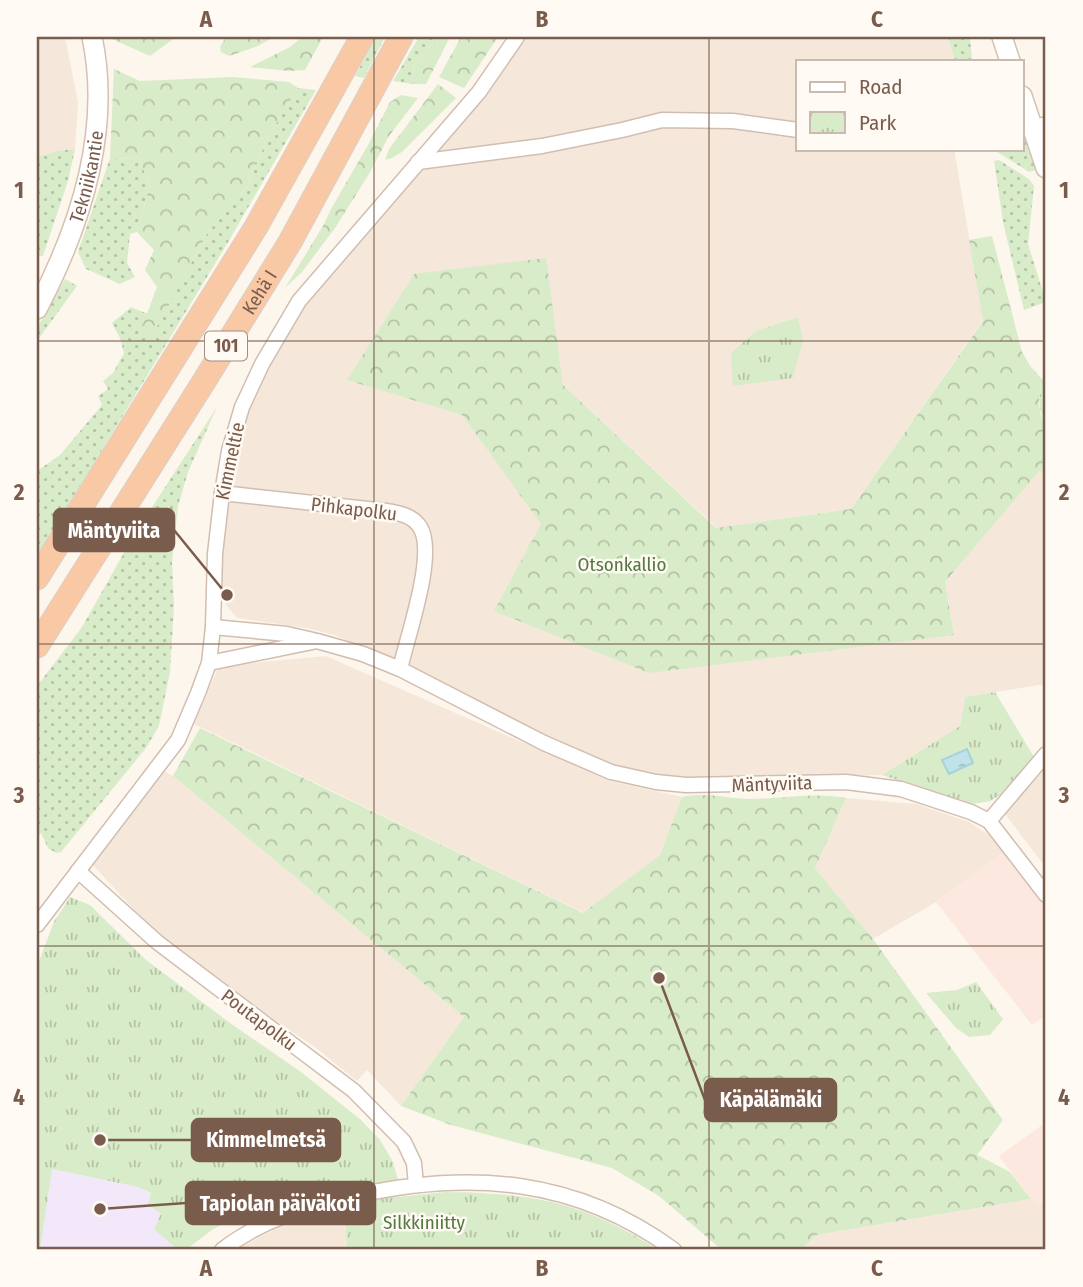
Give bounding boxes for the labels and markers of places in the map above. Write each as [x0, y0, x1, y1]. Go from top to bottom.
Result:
callout: Mäntyviita [54, 509, 174, 551]
callout: Käpälämäki [705, 1079, 836, 1121]
callout: Kimmelmetsä [192, 1119, 340, 1161]
callout: Tapiolan päiväkoti [186, 1182, 375, 1224]

